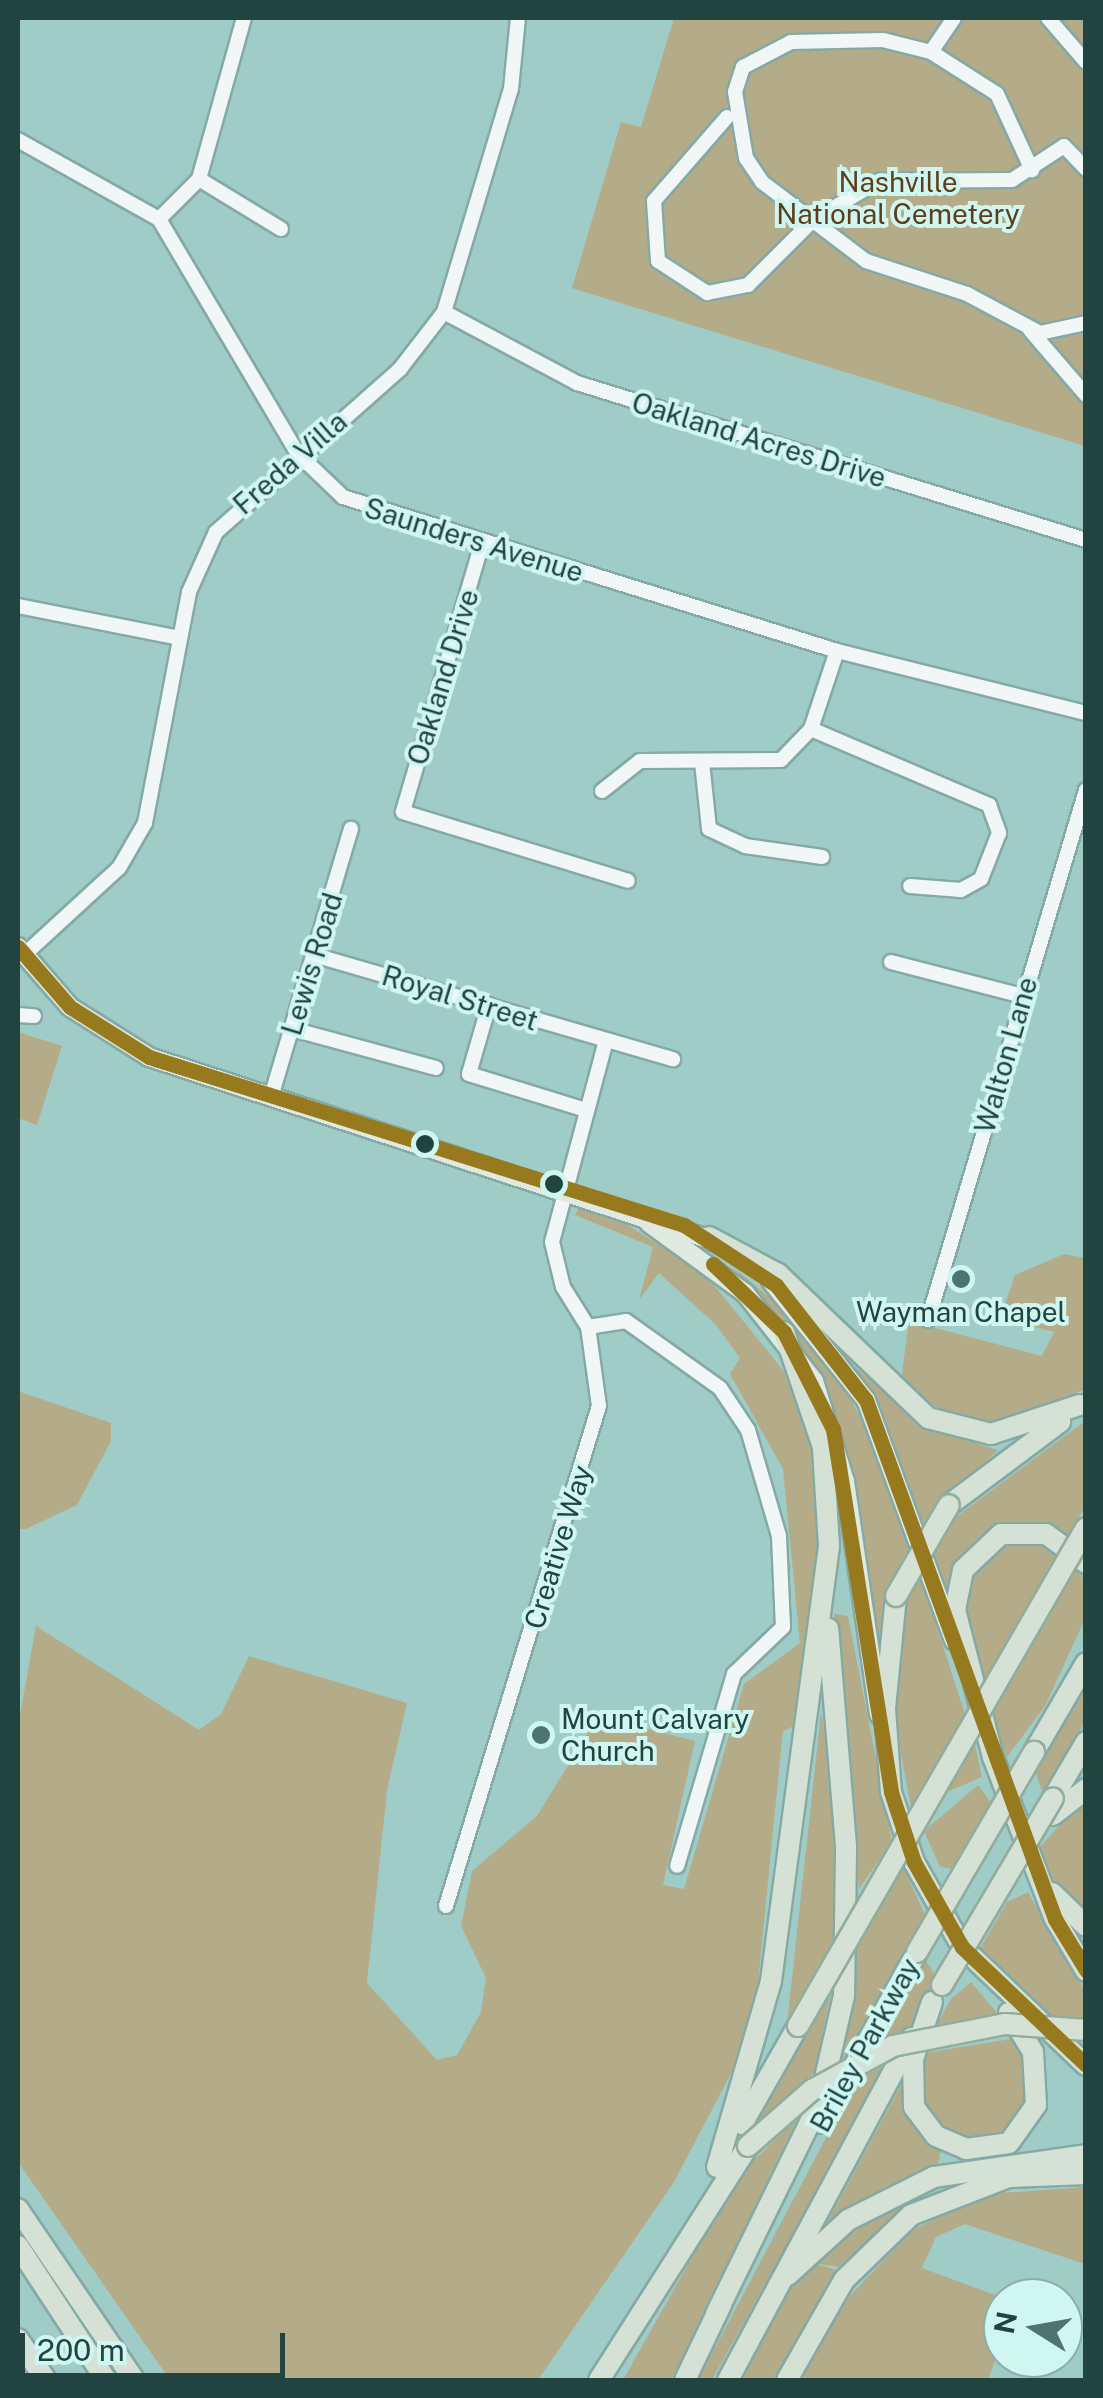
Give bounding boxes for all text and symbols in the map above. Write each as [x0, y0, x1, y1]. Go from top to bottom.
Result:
park label: Nashville National Cemetery [776, 165, 1020, 231]
street label: Oakland Acres Drive [628, 385, 890, 495]
street label: Freda Villa [226, 404, 354, 522]
street label: Saunders Avenue [360, 491, 588, 589]
street label: Oakland Drive [400, 585, 486, 769]
street label: Lewis Road [274, 889, 350, 1039]
street label: Royal Street [378, 958, 542, 1038]
street label: Walton Lane [968, 973, 1044, 1137]
unlabelled marker [415, 1134, 435, 1154]
unlabelled marker [544, 1174, 564, 1194]
marker: Wayman Chapel [950, 1268, 972, 1290]
place label: Wayman Chapel [856, 1295, 1066, 1329]
street label: Creative Way [517, 1461, 599, 1633]
place label: Mount Calvary Church [561, 1702, 749, 1768]
marker: Mount Calvary Church [530, 1724, 552, 1746]
street label: Briley Parkway [803, 1952, 927, 2138]
north arrow [983, 2278, 1083, 2378]
text: N [987, 2309, 1023, 2336]
scale bar [25, 2313, 290, 2375]
text: 200 m [37, 2332, 125, 2368]

